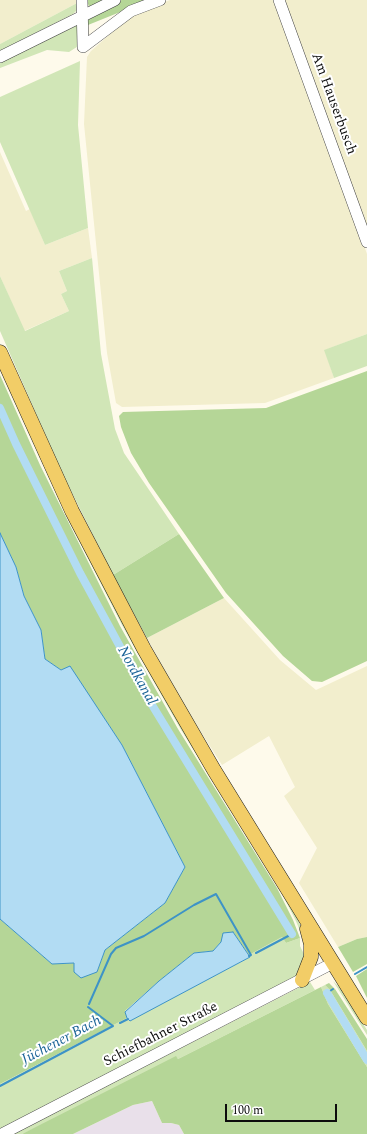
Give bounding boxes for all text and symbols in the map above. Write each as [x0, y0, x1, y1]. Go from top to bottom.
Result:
street label: Am Hauserbusch [307, 51, 359, 157]
water label: Nordkanal [112, 643, 160, 709]
street label: Schiefbahner Straße [101, 999, 221, 1071]
water label: Jüchener Bach [19, 1012, 105, 1070]
scale bar [227, 1096, 339, 1122]
text: 100 m [232, 1101, 263, 1120]

